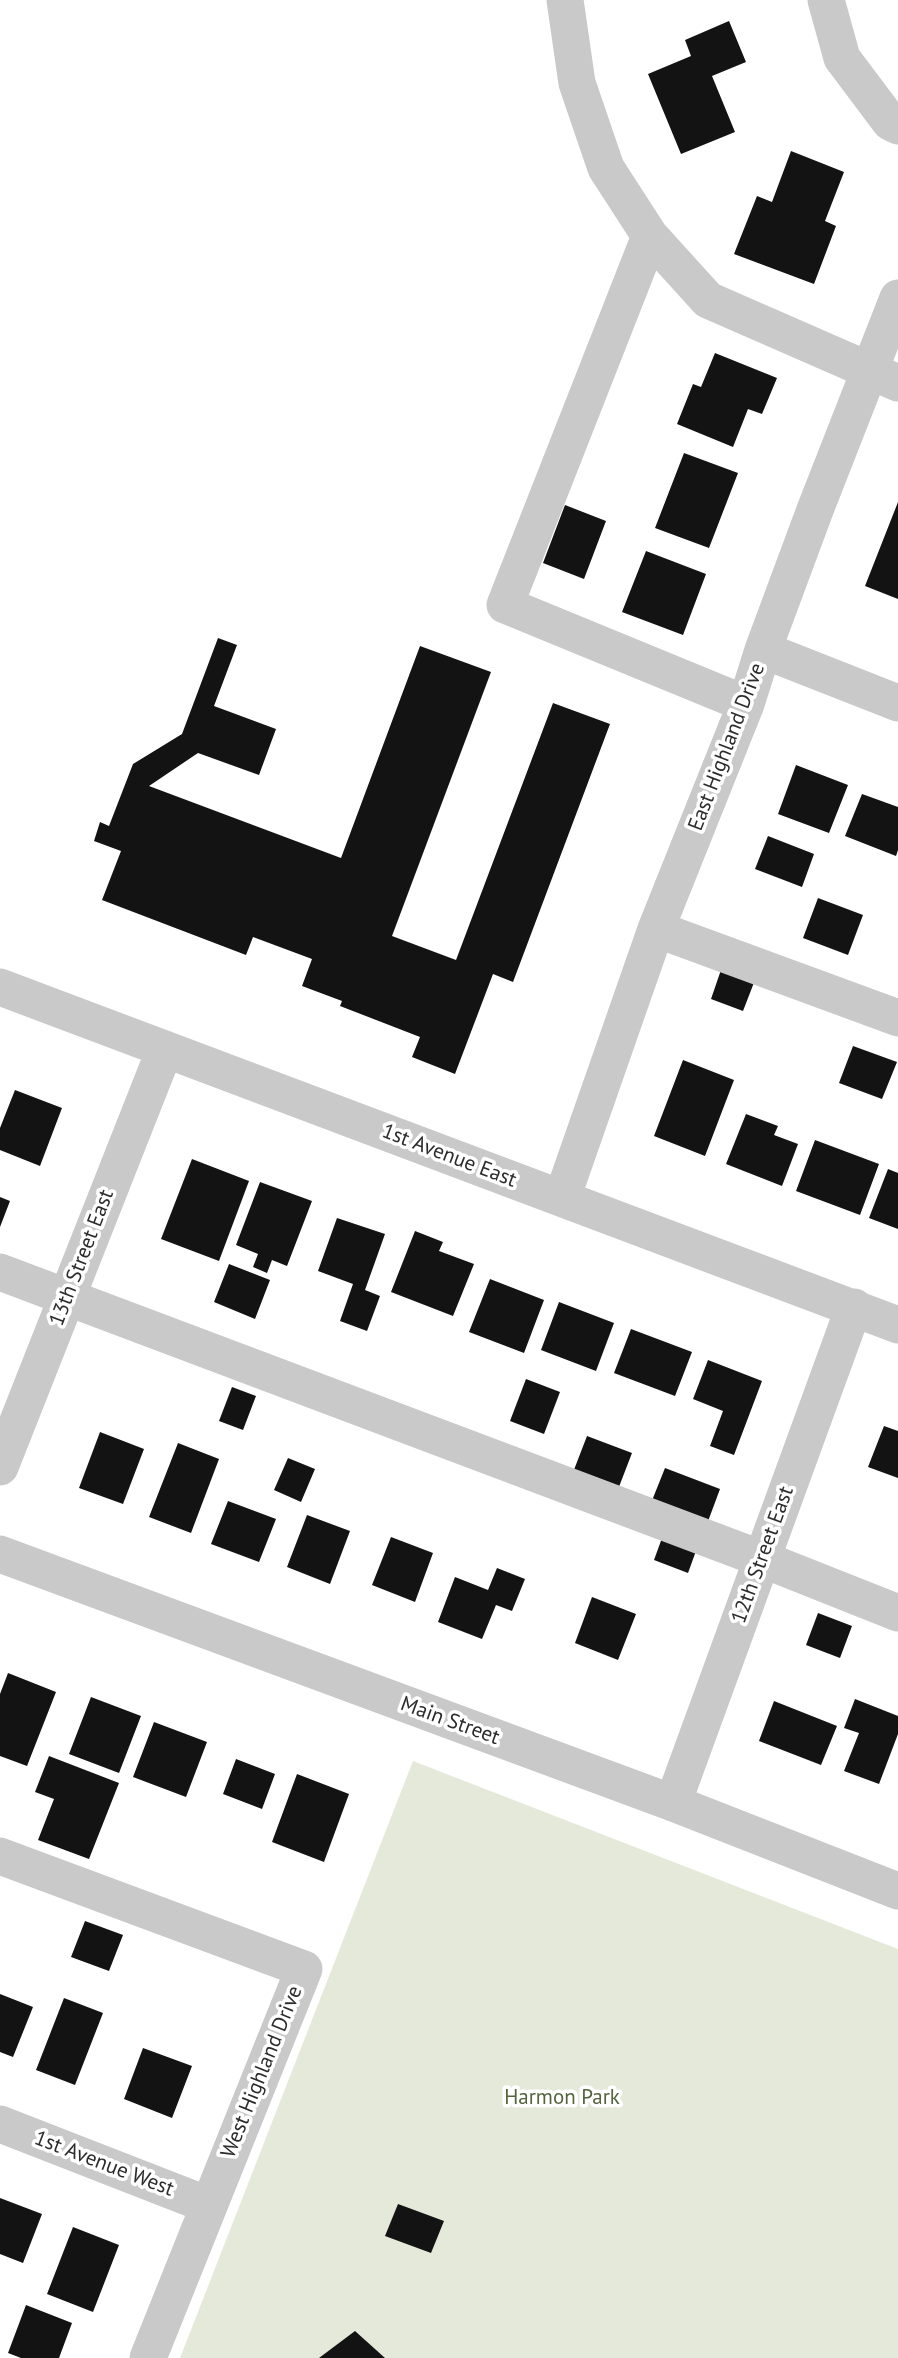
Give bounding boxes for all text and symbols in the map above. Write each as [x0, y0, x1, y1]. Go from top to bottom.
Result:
street label: East Highland Drive [683, 660, 771, 834]
street label: 1st Avenue East [378, 1119, 520, 1193]
street label: 13th Street East [44, 1186, 120, 1330]
street label: 12th Street East [727, 1483, 799, 1627]
street label: Main Street [397, 1691, 503, 1751]
street label: West Highland Drive [216, 1982, 308, 2162]
park label: Harmon Park [504, 2085, 620, 2111]
street label: 1st Avenue West [31, 2126, 177, 2202]

